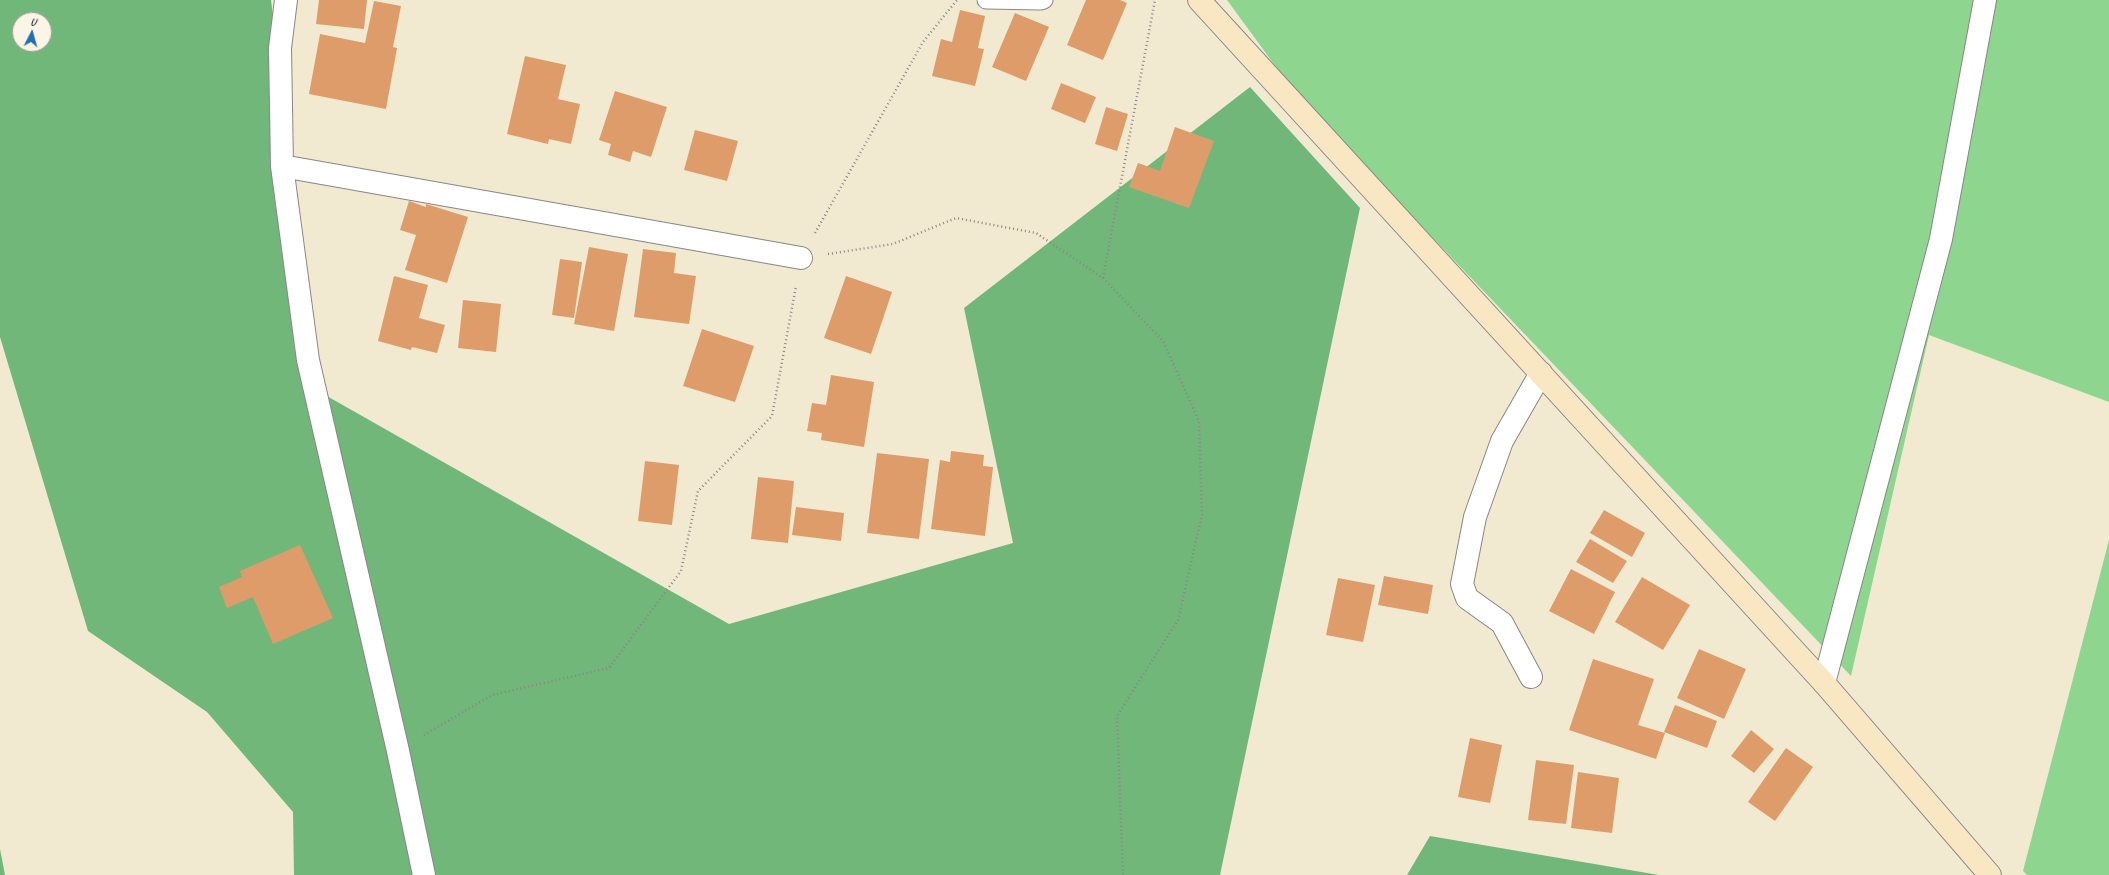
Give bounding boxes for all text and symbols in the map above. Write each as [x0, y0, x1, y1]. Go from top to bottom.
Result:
north arrow [12, 12, 52, 52]
text: U [30, 14, 37, 28]

